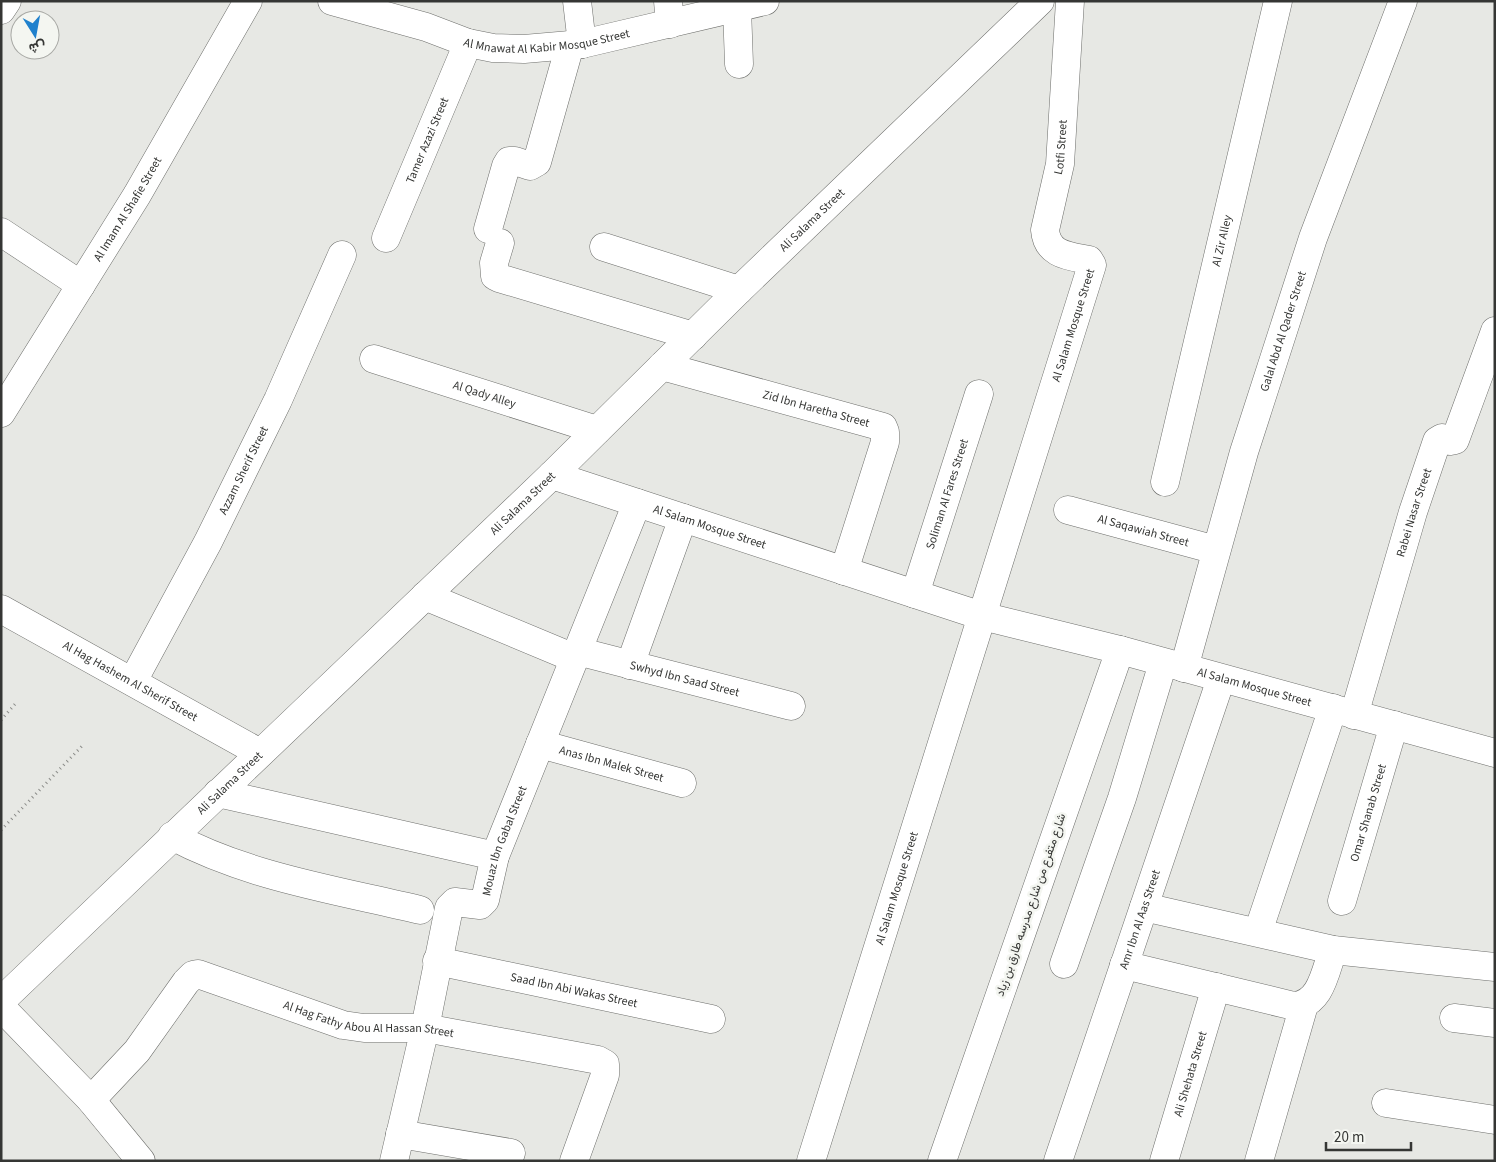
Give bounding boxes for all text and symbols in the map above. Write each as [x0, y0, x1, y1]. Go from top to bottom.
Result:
north arrow [10, 10, 60, 60]
street label: Al Mnawat Al Kabir Mosque Street [461, 25, 631, 58]
text: ش [27, 35, 47, 58]
street label: Tamer Azazi Street [401, 95, 453, 186]
street label: Lotfi Street [1049, 119, 1071, 176]
street label: Al Imam Al Shafie Street [89, 154, 166, 265]
street label: Ali Salama Street [775, 184, 849, 256]
street label: Al Zir Alley [1207, 213, 1236, 268]
street label: Al Salam Mosque Street [1047, 266, 1099, 384]
street label: Galal Abd Al Qader Street [1256, 269, 1310, 394]
street label: Al Qady Alley [451, 376, 518, 412]
street label: Zid Ibn Haretha Street [761, 386, 872, 431]
street label: Azzam Sherif Street [214, 423, 272, 517]
street label: Soliman Al Fares Street [921, 437, 973, 551]
street label: Rabei Nasar Street [1392, 466, 1436, 559]
street label: Ali Salama Street [486, 468, 559, 539]
street label: Al Salam Mosque Street [651, 500, 768, 553]
street label: Al Saqawiah Street [1096, 510, 1191, 551]
street label: Al Hag Hashem Al Sherif Street [60, 637, 201, 725]
street label: Swhyd Ibn Saad Street [628, 656, 741, 701]
street label: Al Salam Mosque Street [1195, 663, 1313, 711]
street label: Anas Ibn Malek Street [557, 741, 666, 786]
street label: Ali Salama Street [193, 747, 266, 818]
street label: Omar Shanab Street [1346, 762, 1391, 864]
street label: Mouaz Ibn Gabal Street [478, 783, 531, 898]
street label: شارع متفرع من شارع مدرسه طارق بن زياد [992, 811, 1070, 999]
street label: Al Salam Mosque Street [871, 829, 922, 947]
street label: Amr Ibn Al Aas Street [1115, 867, 1164, 972]
street label: Saad Ibn Abi Wakas Street [509, 968, 639, 1012]
street label: Al Hag Fathy Abou Al Hassan Street [281, 996, 455, 1042]
street label: Ali Shehata Street [1169, 1029, 1211, 1119]
scale bar [1326, 1120, 1411, 1152]
text: 20 m [1334, 1127, 1364, 1148]

